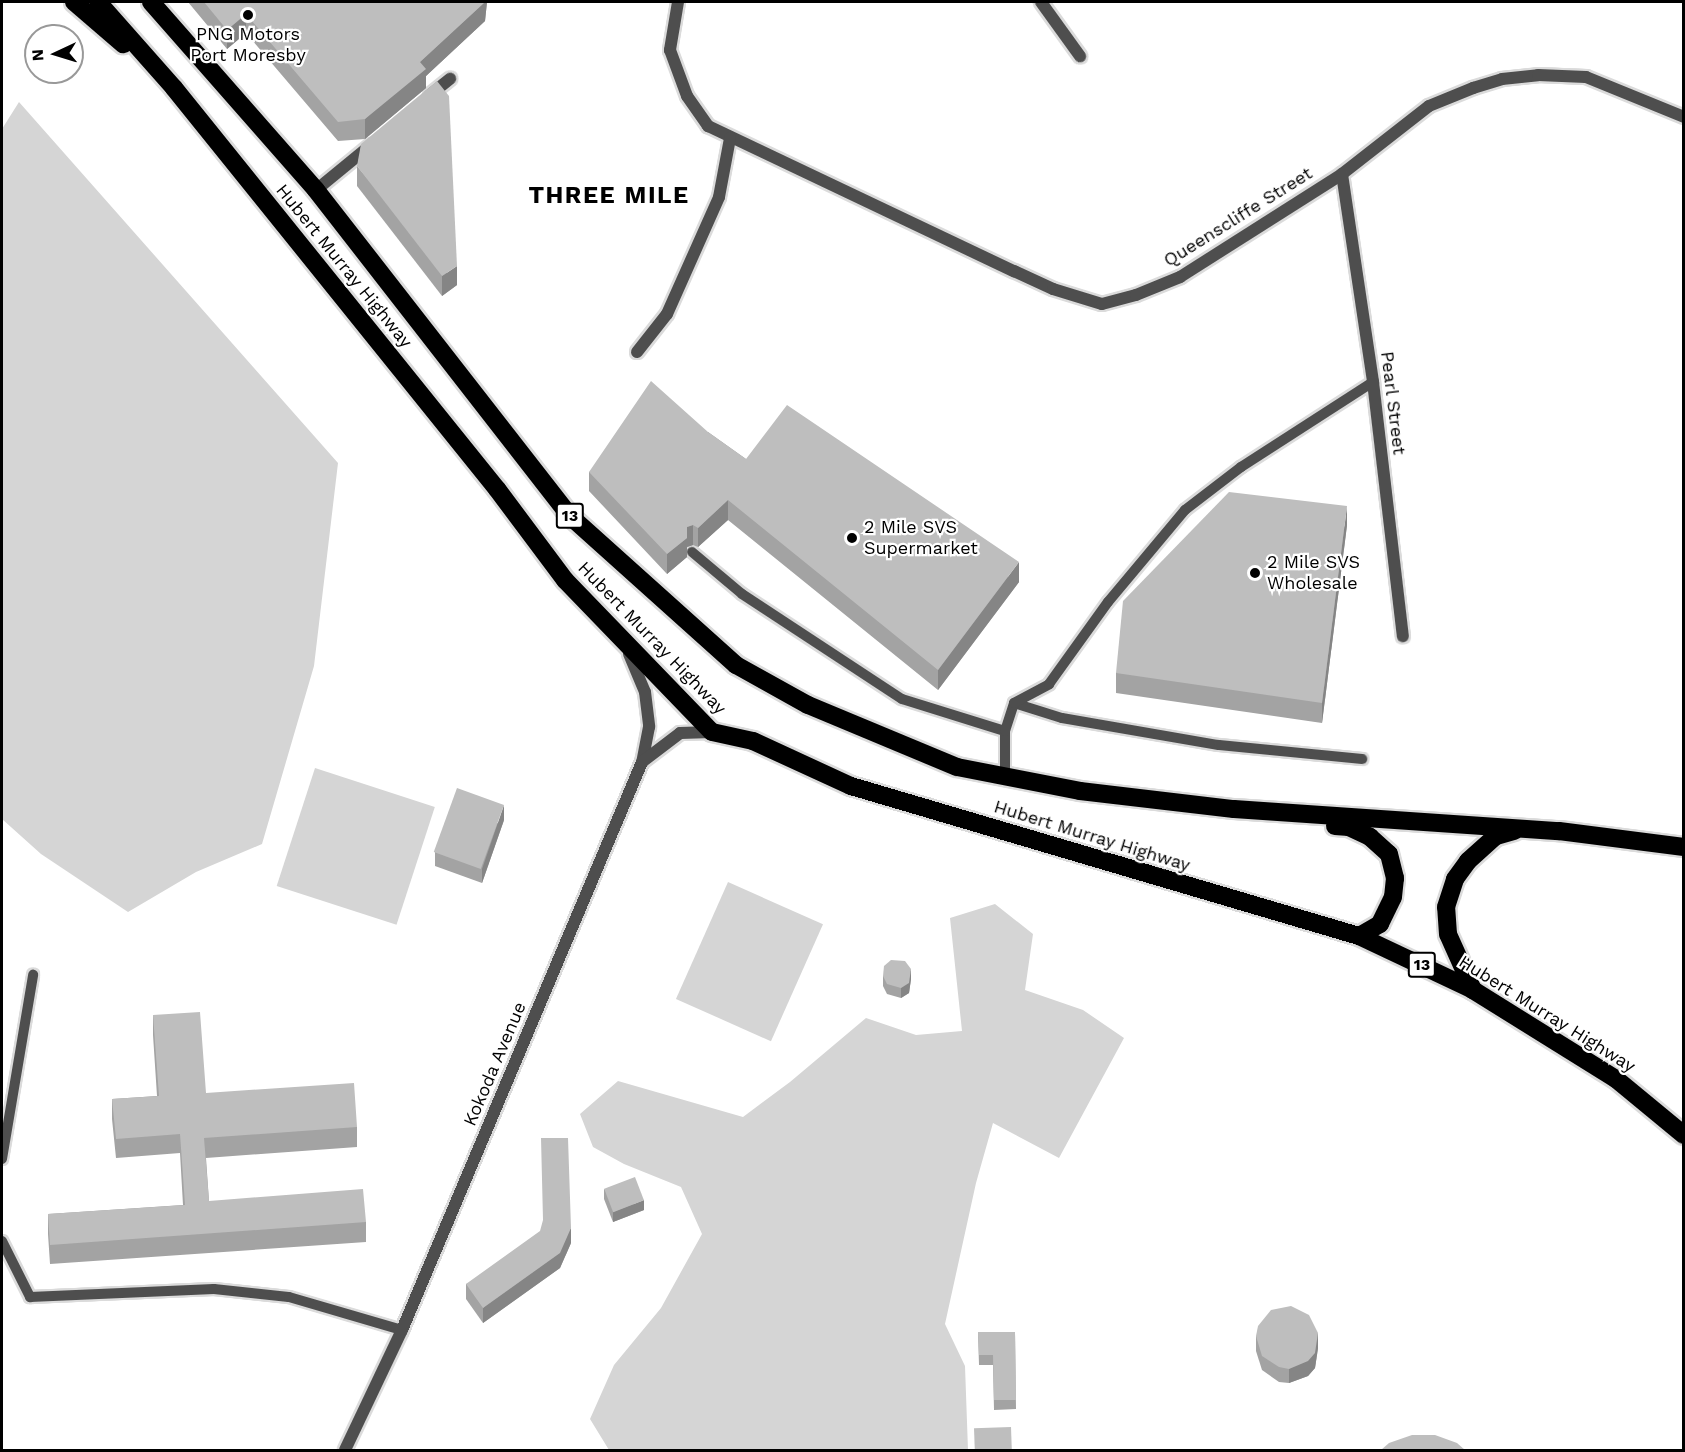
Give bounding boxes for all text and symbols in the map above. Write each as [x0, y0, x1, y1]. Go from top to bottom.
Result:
marker: PNG Motors Port Moresby [241, 8, 255, 22]
north arrow [24, 24, 84, 84]
place label: PNG Motors Port Moresby [190, 24, 306, 66]
text: N [28, 49, 47, 62]
street label: Queenscliffe Street [1160, 163, 1316, 271]
street label: Hubert Murray Highway [271, 180, 417, 352]
district label: THREE MILE [528, 182, 690, 210]
street label: Pearl Street [1376, 350, 1410, 456]
road number: 13 [555, 503, 585, 529]
place label: 2 Mile SVS Supermarket [864, 517, 978, 560]
marker: 2 Mile SVS Supermarket [845, 531, 859, 545]
place label: 2 Mile SVS Wholesale [1267, 552, 1360, 594]
street label: Hubert Murray Highway [573, 557, 731, 719]
marker: 2 Mile SVS Wholesale [1248, 566, 1262, 580]
street label: Hubert Murray Highway [991, 796, 1193, 876]
street label: Hubert Murray Highway [1455, 951, 1639, 1077]
road number: 13 [1407, 952, 1437, 978]
street label: Kokoda Avenue [459, 998, 531, 1130]

